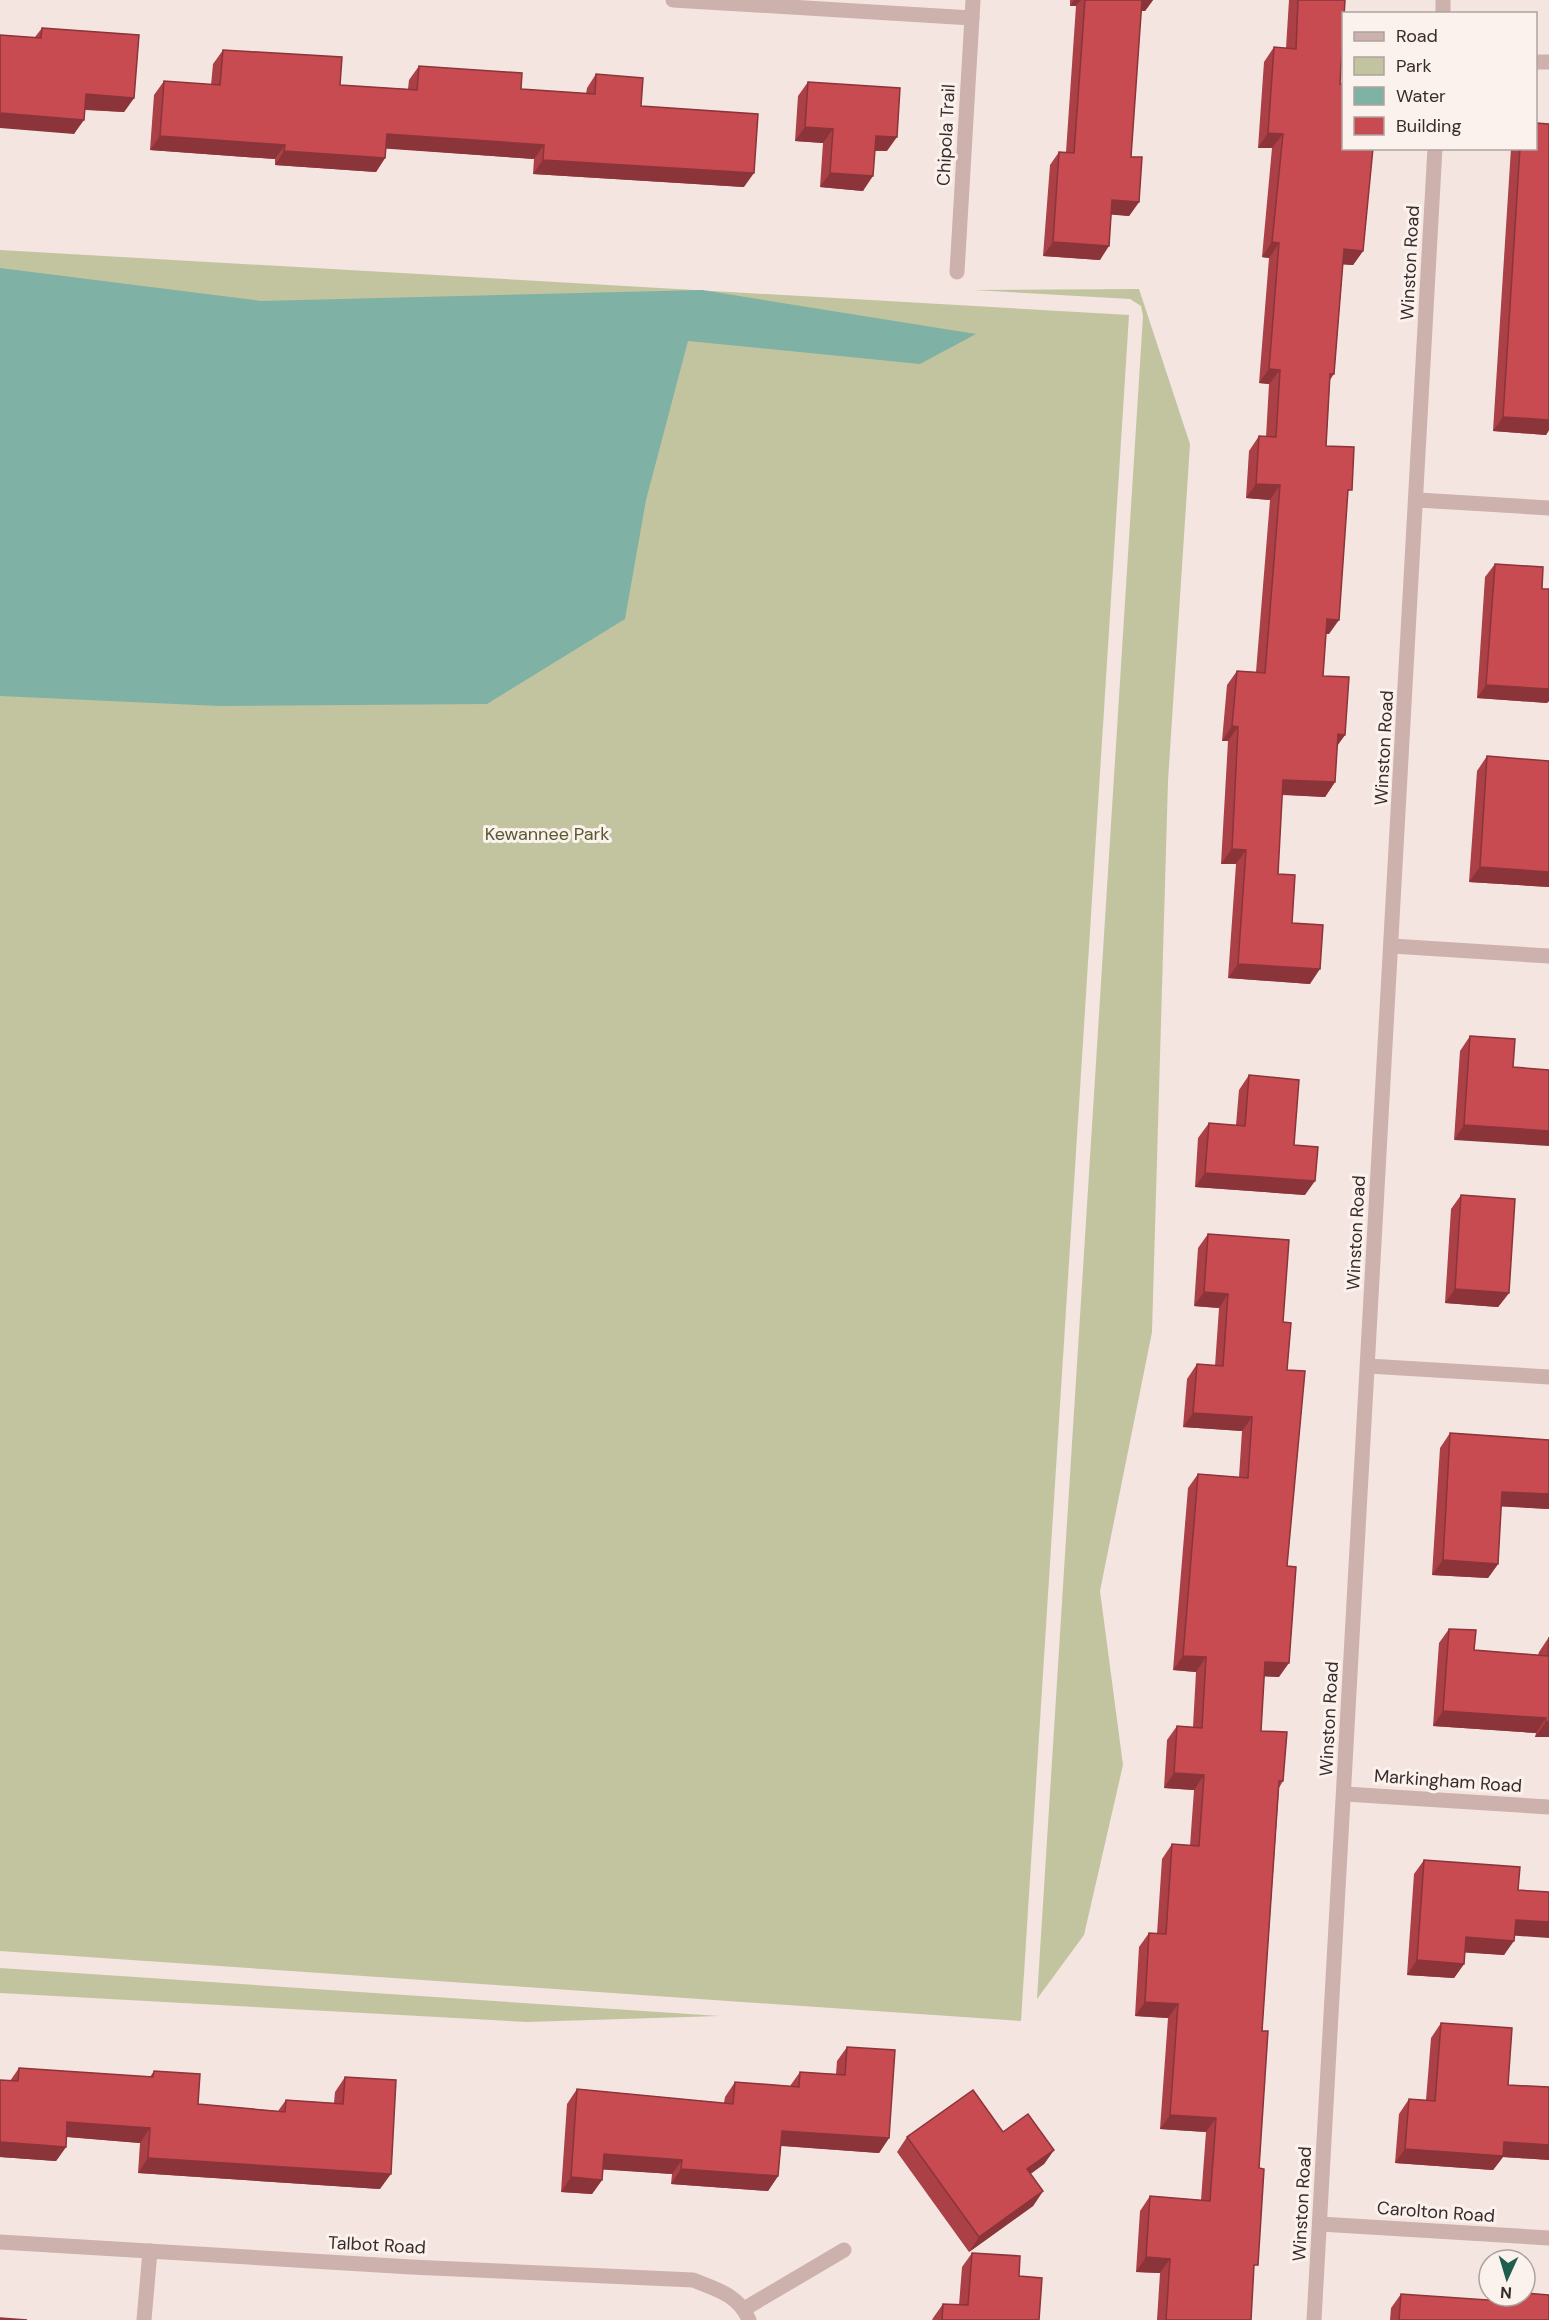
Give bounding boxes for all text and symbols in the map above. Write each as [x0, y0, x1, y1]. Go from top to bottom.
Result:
legend [1342, 12, 1537, 150]
text: Road [1396, 24, 1438, 48]
text: Park [1396, 54, 1432, 78]
street label: Chipola Trail [931, 83, 961, 187]
text: Water [1396, 84, 1446, 108]
text: Building [1396, 114, 1461, 138]
street label: Winston Road [1395, 205, 1425, 321]
street label: Winston Road [1369, 690, 1399, 806]
park label: Kewannee Park [485, 822, 609, 846]
street label: Winston Road [1341, 1175, 1371, 1291]
street label: Winston Road [1314, 1661, 1344, 1777]
street label: Markingham Road [1373, 1764, 1523, 1798]
street label: Winston Road [1287, 2146, 1317, 2262]
street label: Carolton Road [1376, 2196, 1496, 2228]
street label: Talbot Road [327, 2230, 427, 2260]
north arrow [1477, 2248, 1537, 2308]
text: N [1499, 2282, 1513, 2303]

